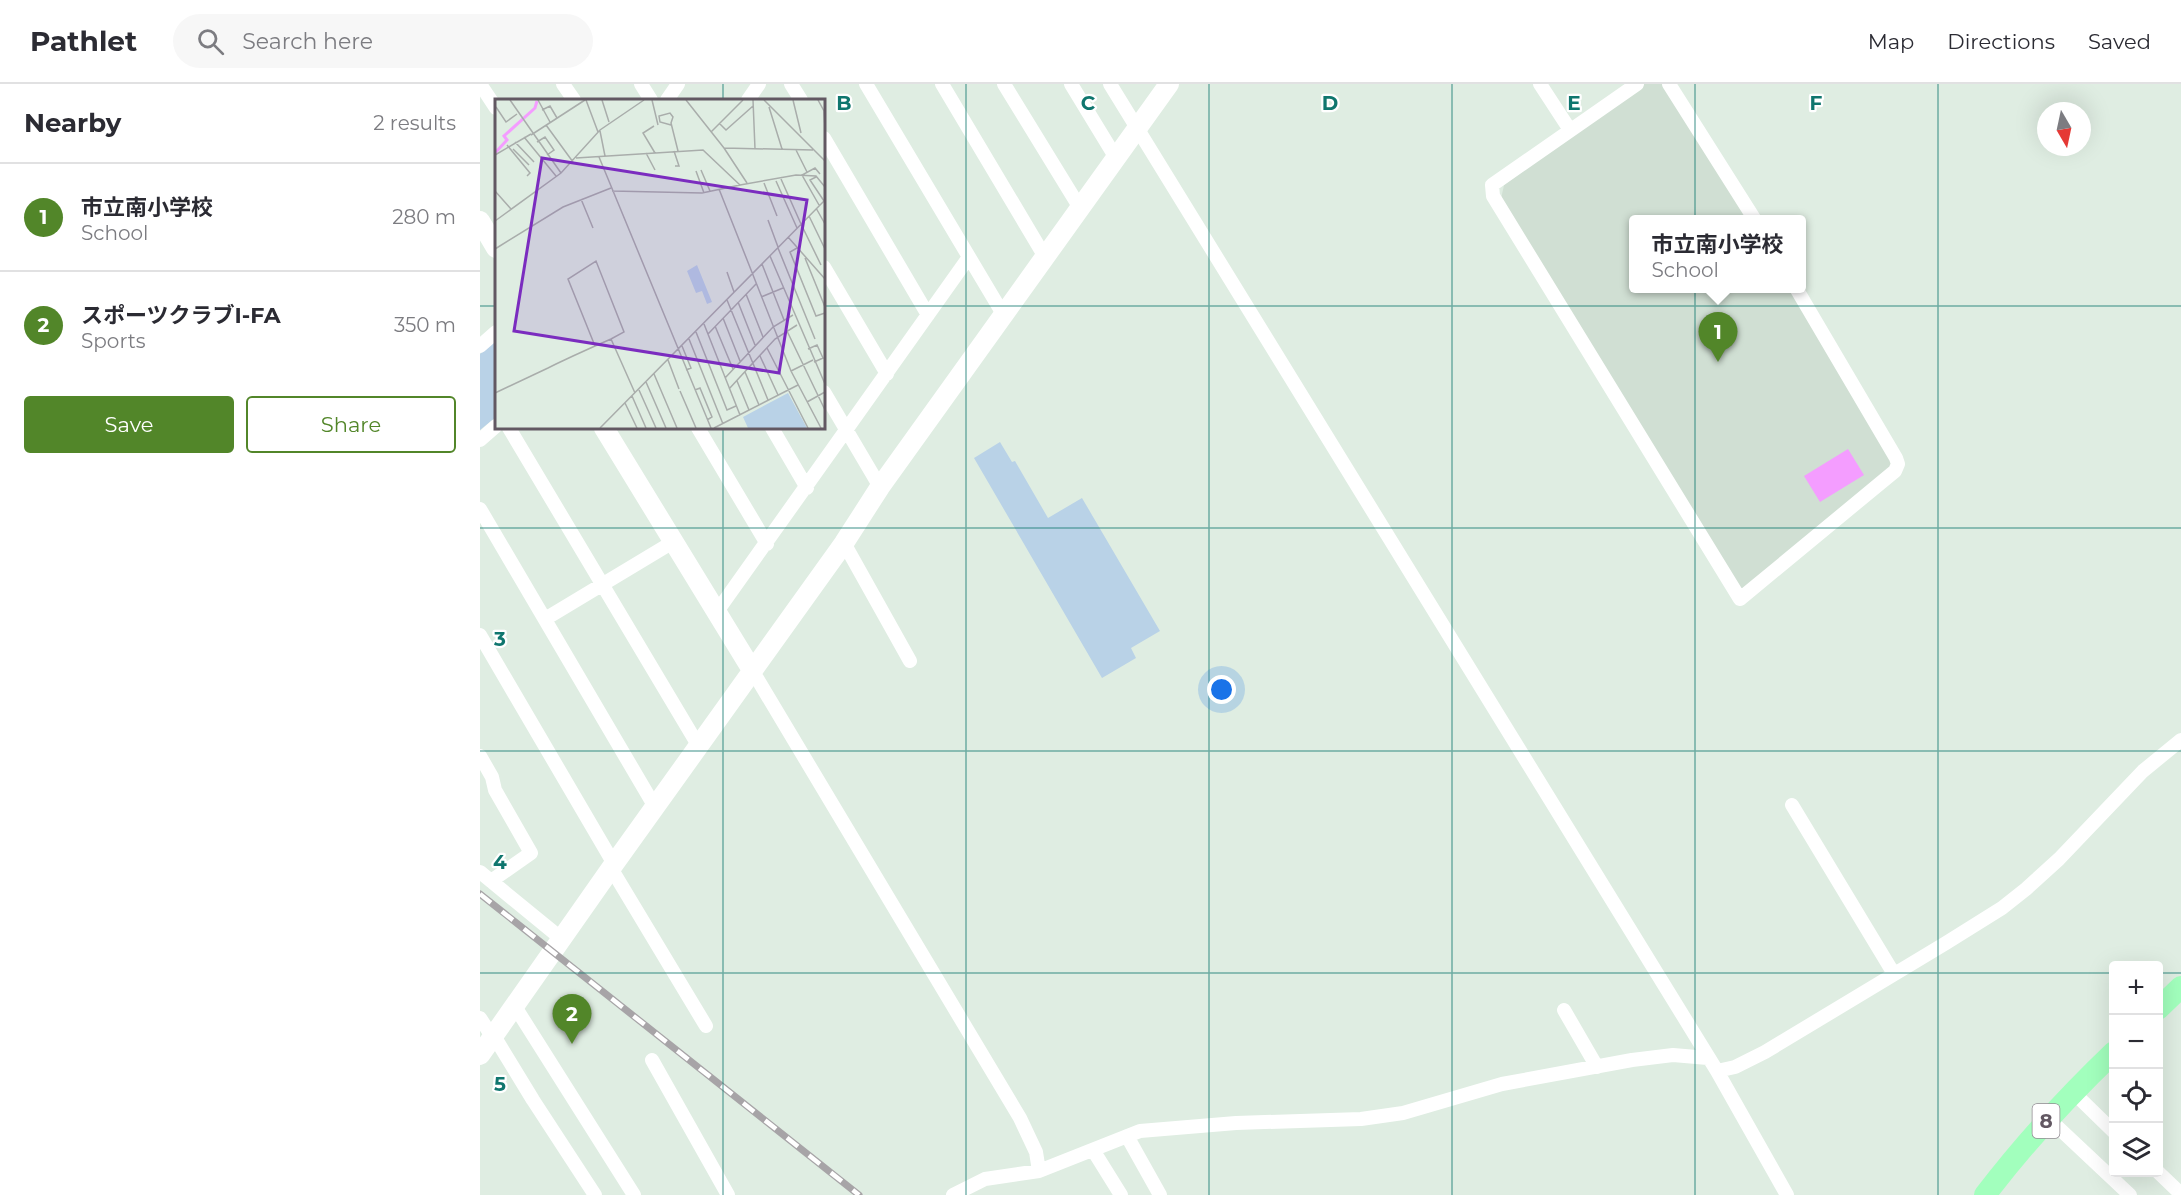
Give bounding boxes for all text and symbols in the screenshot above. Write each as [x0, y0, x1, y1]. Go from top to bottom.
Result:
search box [173, 14, 593, 68]
text: Pathlet [30, 24, 137, 58]
icon: search [194, 25, 227, 58]
text: Search here [242, 28, 373, 55]
text: Map [1868, 29, 1914, 54]
text: Directions [1947, 29, 2055, 54]
text: Saved [2088, 29, 2151, 54]
text: B [836, 91, 852, 115]
text: C [1081, 91, 1096, 115]
text: D [1322, 91, 1338, 115]
text: E [1567, 91, 1581, 115]
text: F [1810, 91, 1823, 115]
inset map [495, 99, 825, 429]
north arrow [2037, 102, 2091, 156]
text: Nearby [24, 107, 121, 139]
text: 2 results [373, 111, 456, 135]
text: 市立南小学校 [81, 194, 213, 221]
text: 1 [40, 205, 47, 229]
text: 280 m [392, 205, 456, 229]
popup [1629, 215, 1806, 293]
text: School [81, 221, 148, 245]
text: 市立南小学校 [1651, 231, 1784, 258]
text: School [1651, 258, 1719, 282]
text: スポーツクラブI-FA [81, 302, 281, 329]
pin: 1 [1698, 312, 1738, 362]
text: 2 [38, 313, 49, 337]
text: 350 m [394, 313, 456, 337]
text: Sports [81, 329, 146, 353]
button: Save [24, 396, 234, 453]
button: Share [246, 396, 456, 453]
text: 3 [493, 627, 506, 651]
your location [1207, 675, 1236, 704]
text: 4 [493, 850, 507, 874]
map controls [2109, 961, 2163, 1177]
button: + [2109, 961, 2163, 1015]
pin: 2 [552, 994, 592, 1044]
button: − [2109, 1015, 2163, 1069]
button: locate [2109, 1069, 2163, 1123]
text: 5 [494, 1072, 506, 1096]
road number: 8 [2032, 1104, 2060, 1138]
button: layers [2109, 1123, 2163, 1177]

